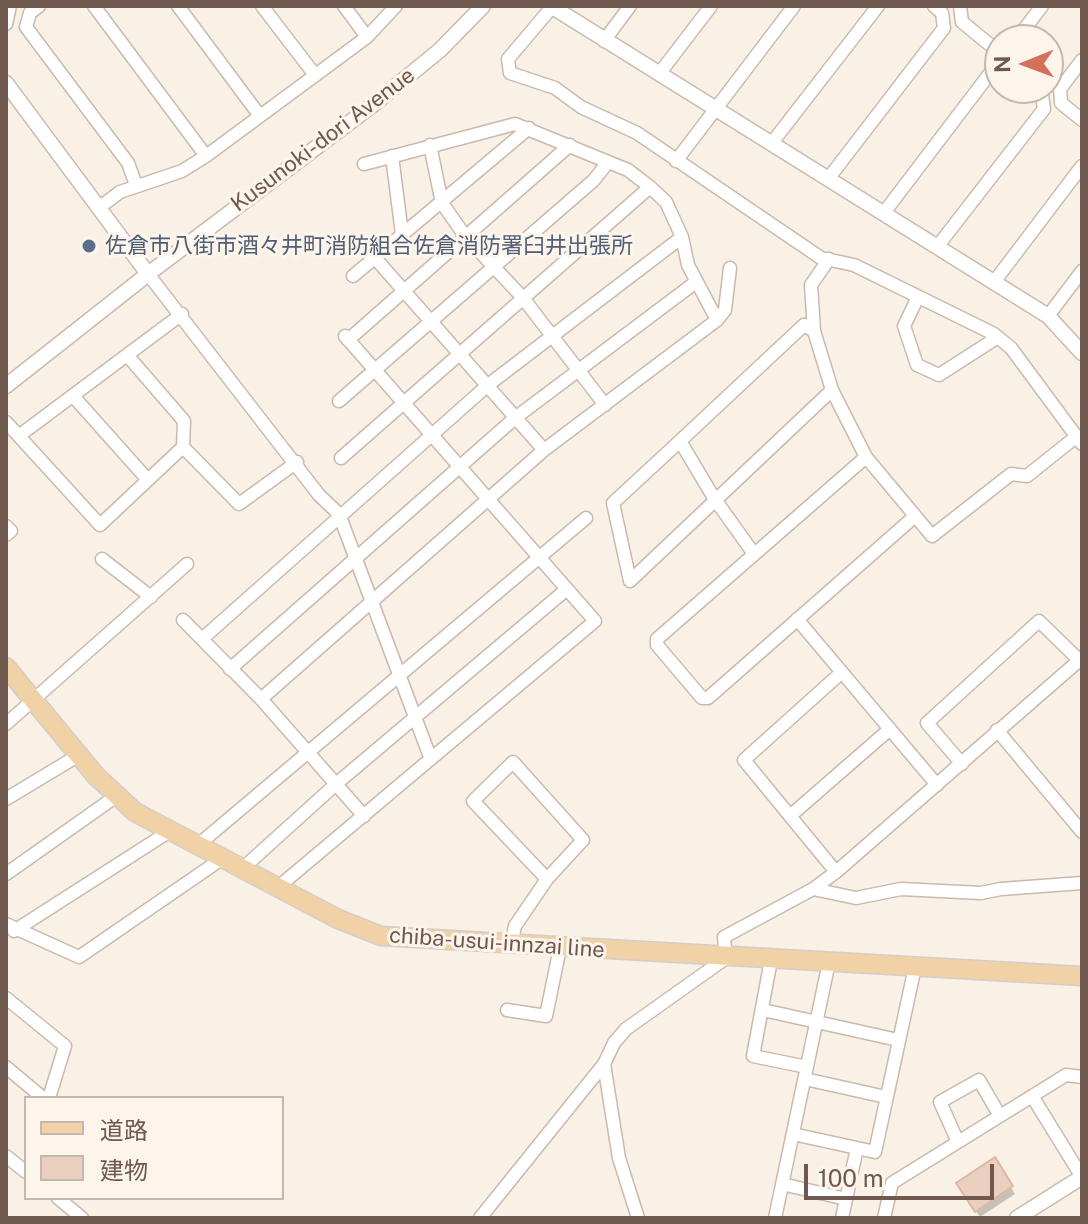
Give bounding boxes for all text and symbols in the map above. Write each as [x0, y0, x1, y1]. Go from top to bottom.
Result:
north arrow [984, 24, 1064, 104]
text: N [989, 56, 1015, 73]
street label: Kusunoki-dori Avenue [226, 62, 420, 218]
place label: 佐倉市八街市酒々井町消防組合佐倉消防署臼井出張所 [105, 233, 633, 259]
marker: 佐倉市八街市酒々井町消防組合佐倉消防署臼井出張所 [80, 237, 98, 255]
street label: chiba-usui-innzai line [388, 922, 606, 964]
legend [24, 1096, 284, 1200]
text: 道路 [100, 1116, 148, 1144]
scale bar [808, 1148, 998, 1198]
text: 建物 [100, 1156, 148, 1184]
text: 100 m [818, 1164, 884, 1192]

